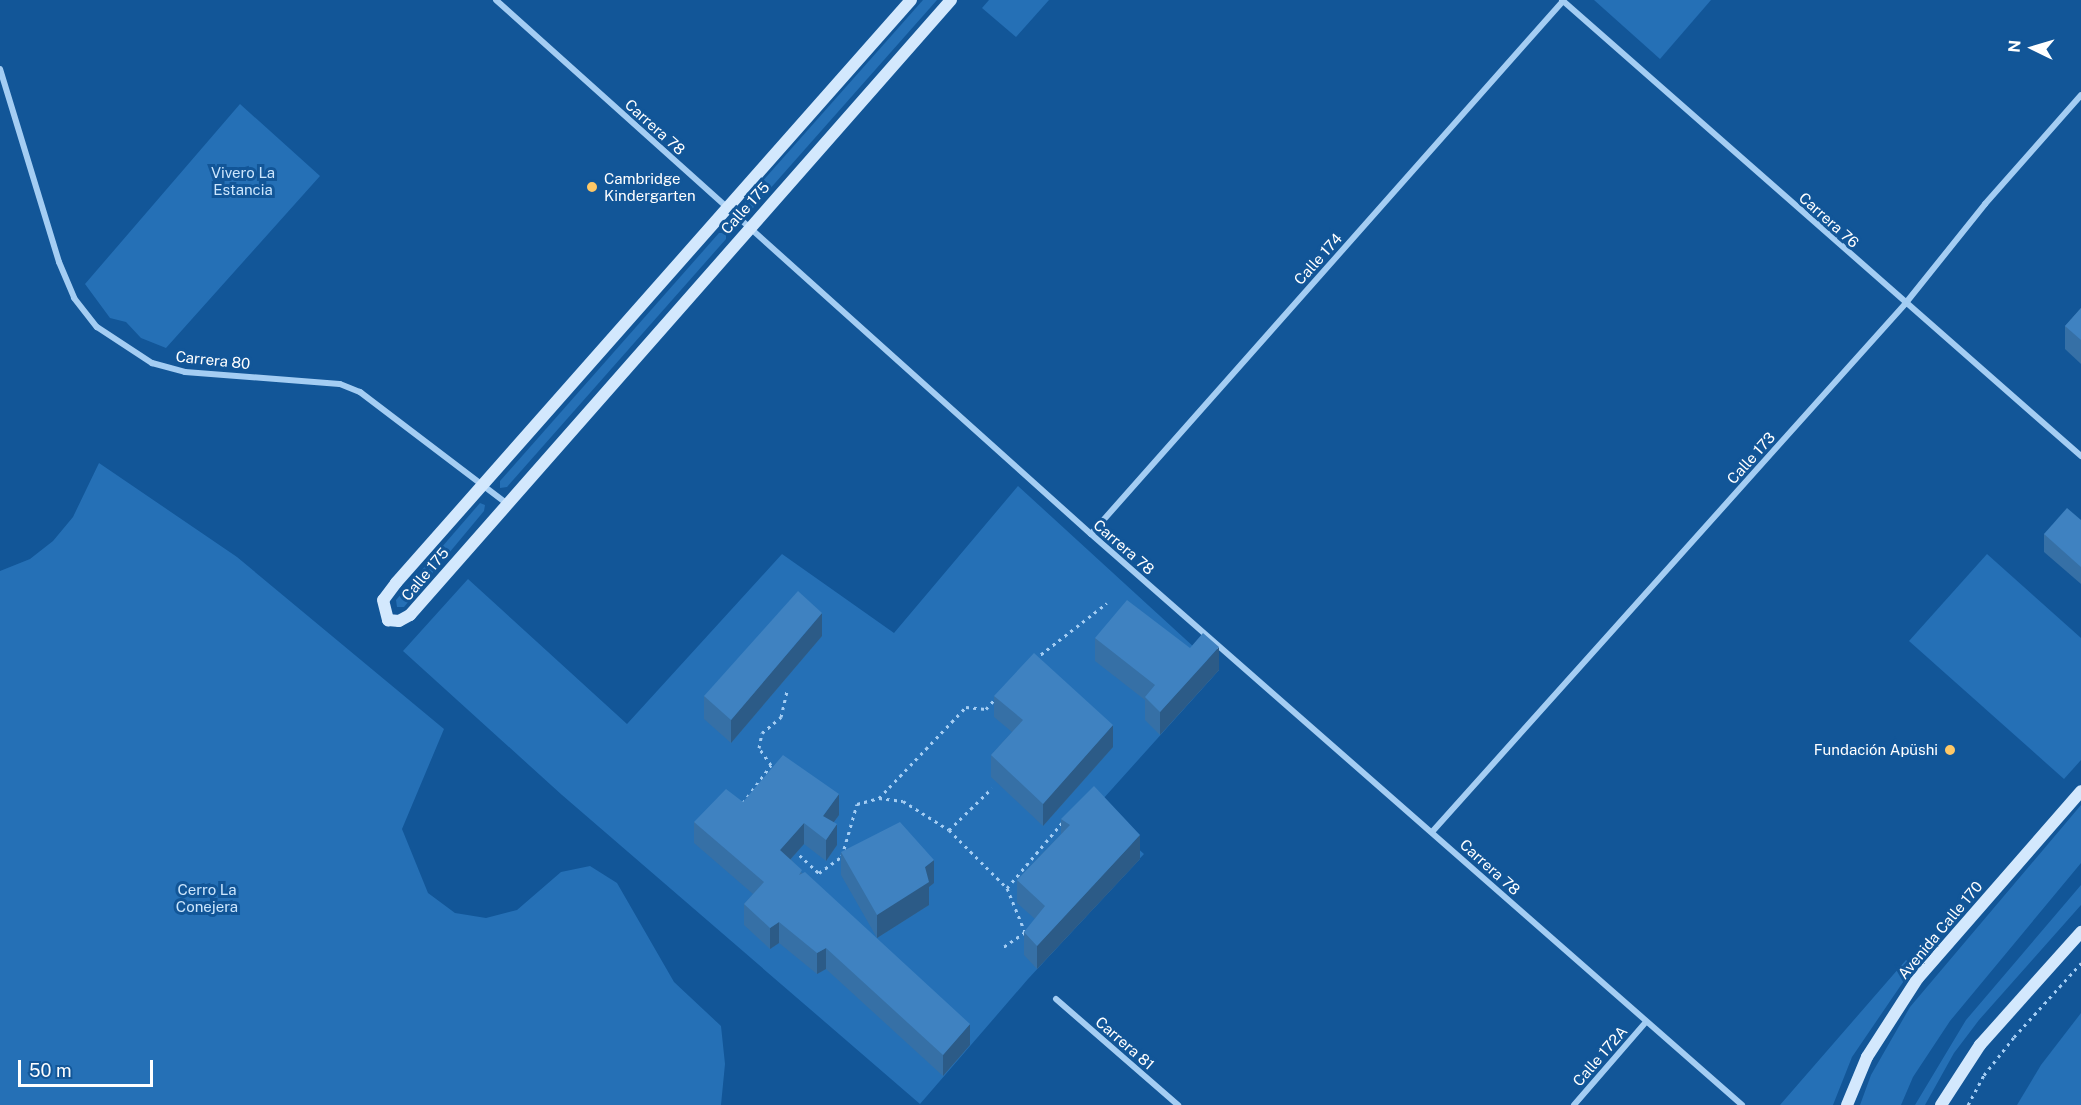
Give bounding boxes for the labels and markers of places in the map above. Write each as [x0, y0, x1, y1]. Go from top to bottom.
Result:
place label: Cambridge Kindergarten [604, 169, 696, 204]
marker: Cambridge Kindergarten [585, 180, 599, 194]
place label: Fundación Apüshi [1814, 741, 1938, 759]
marker: Fundación Apüshi [1943, 743, 1957, 757]

